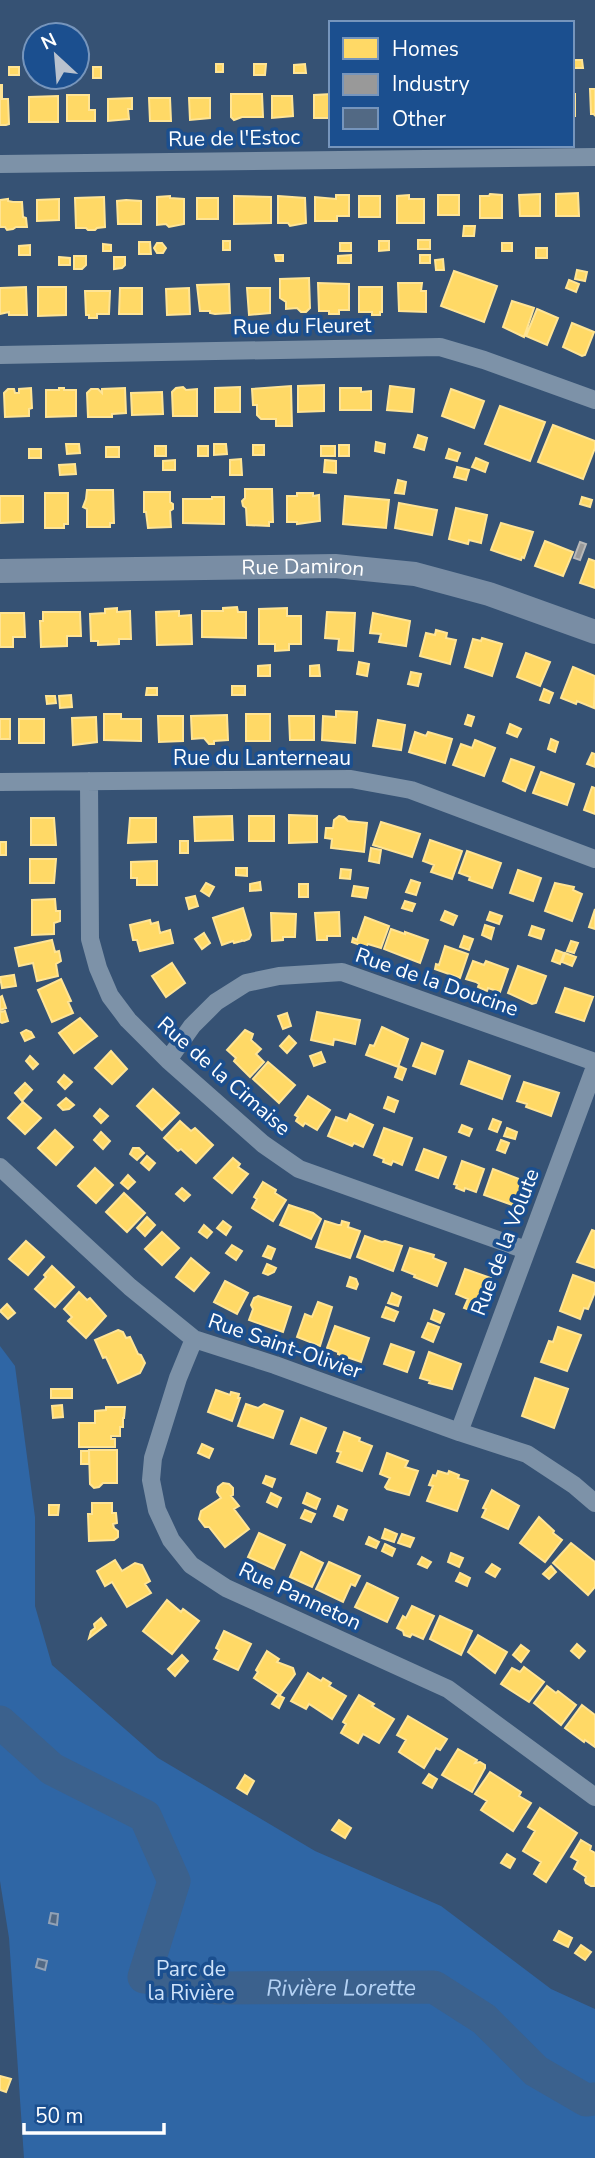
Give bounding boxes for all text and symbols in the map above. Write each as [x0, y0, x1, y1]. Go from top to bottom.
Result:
north arrow [21, 21, 91, 91]
legend [329, 21, 574, 147]
text: N [37, 27, 61, 56]
text: Homes [392, 35, 459, 63]
text: Industry [392, 70, 470, 98]
text: Other [392, 105, 447, 133]
street label: Rue de l'Estoc [168, 123, 301, 153]
street label: Rue du Fleuret [233, 311, 372, 341]
street label: Rue Damiron [241, 552, 366, 583]
street label: Rue du Lanterneau [173, 744, 351, 772]
street label: Rue de la Doucine [352, 941, 522, 1023]
street label: Rue de la Cimaise [151, 1010, 297, 1142]
street label: Rue de la Volute [464, 1164, 546, 1320]
street label: Rue Saint-Olivier [204, 1307, 366, 1386]
street label: Rue Panneton [234, 1555, 366, 1637]
park label: Parc de la Rivière [147, 1955, 235, 2007]
water label: Rivière Lorette [266, 1972, 416, 2003]
scale bar [24, 2092, 164, 2136]
text: 50 m [35, 2102, 84, 2130]

